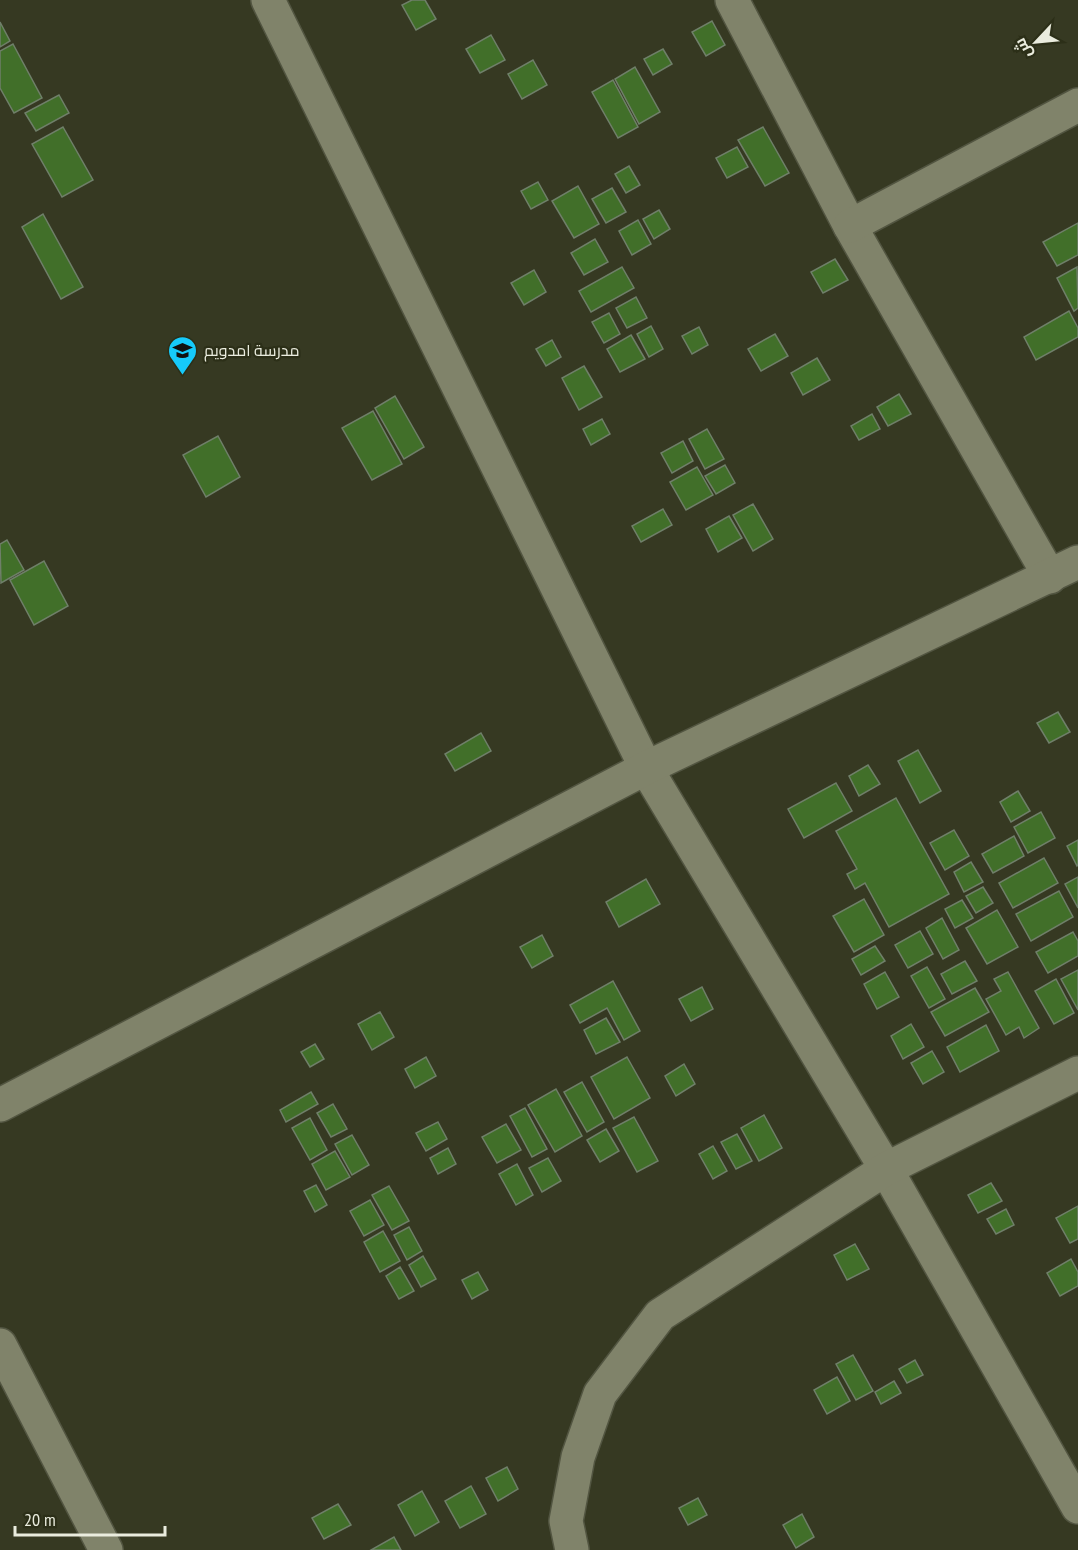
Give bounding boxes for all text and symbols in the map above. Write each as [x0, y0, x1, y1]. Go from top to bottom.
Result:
north arrow [1006, 12, 1066, 72]
text: ش [1009, 35, 1036, 62]
school or university icon: مدرسة امدويم [167, 334, 199, 376]
place label: مدرسة امدويم [204, 340, 300, 362]
scale bar [15, 1499, 165, 1537]
text: 20 m [24, 1508, 56, 1531]

